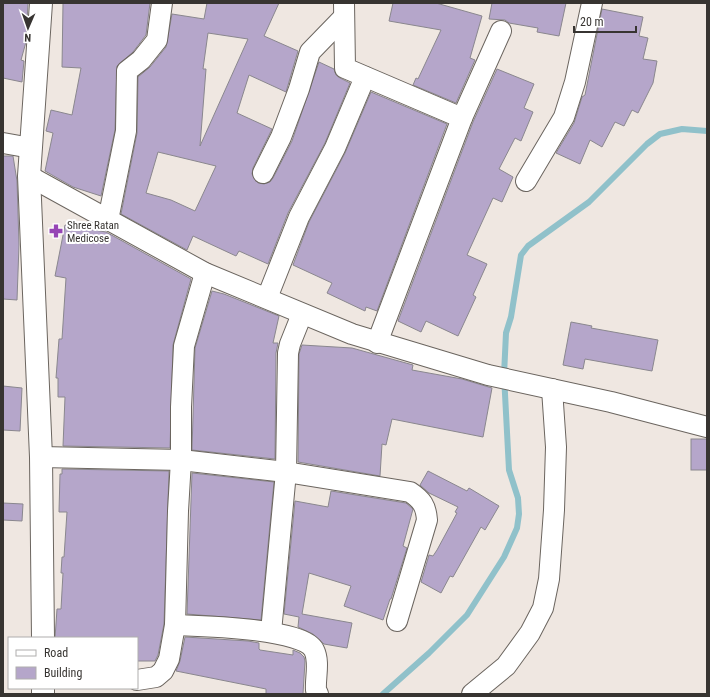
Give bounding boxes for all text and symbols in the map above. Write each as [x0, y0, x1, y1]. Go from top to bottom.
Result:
north arrow [8, 8, 48, 48]
scale bar [574, 8, 636, 34]
text: 20 m [580, 15, 604, 29]
text: N [24, 31, 31, 44]
place label: Shree Ratan Medicose [67, 219, 119, 245]
pharmacy icon: Shree Ratan Medicose [48, 223, 64, 239]
legend [8, 637, 138, 689]
text: Road [44, 646, 68, 660]
text: Building [44, 666, 82, 680]

